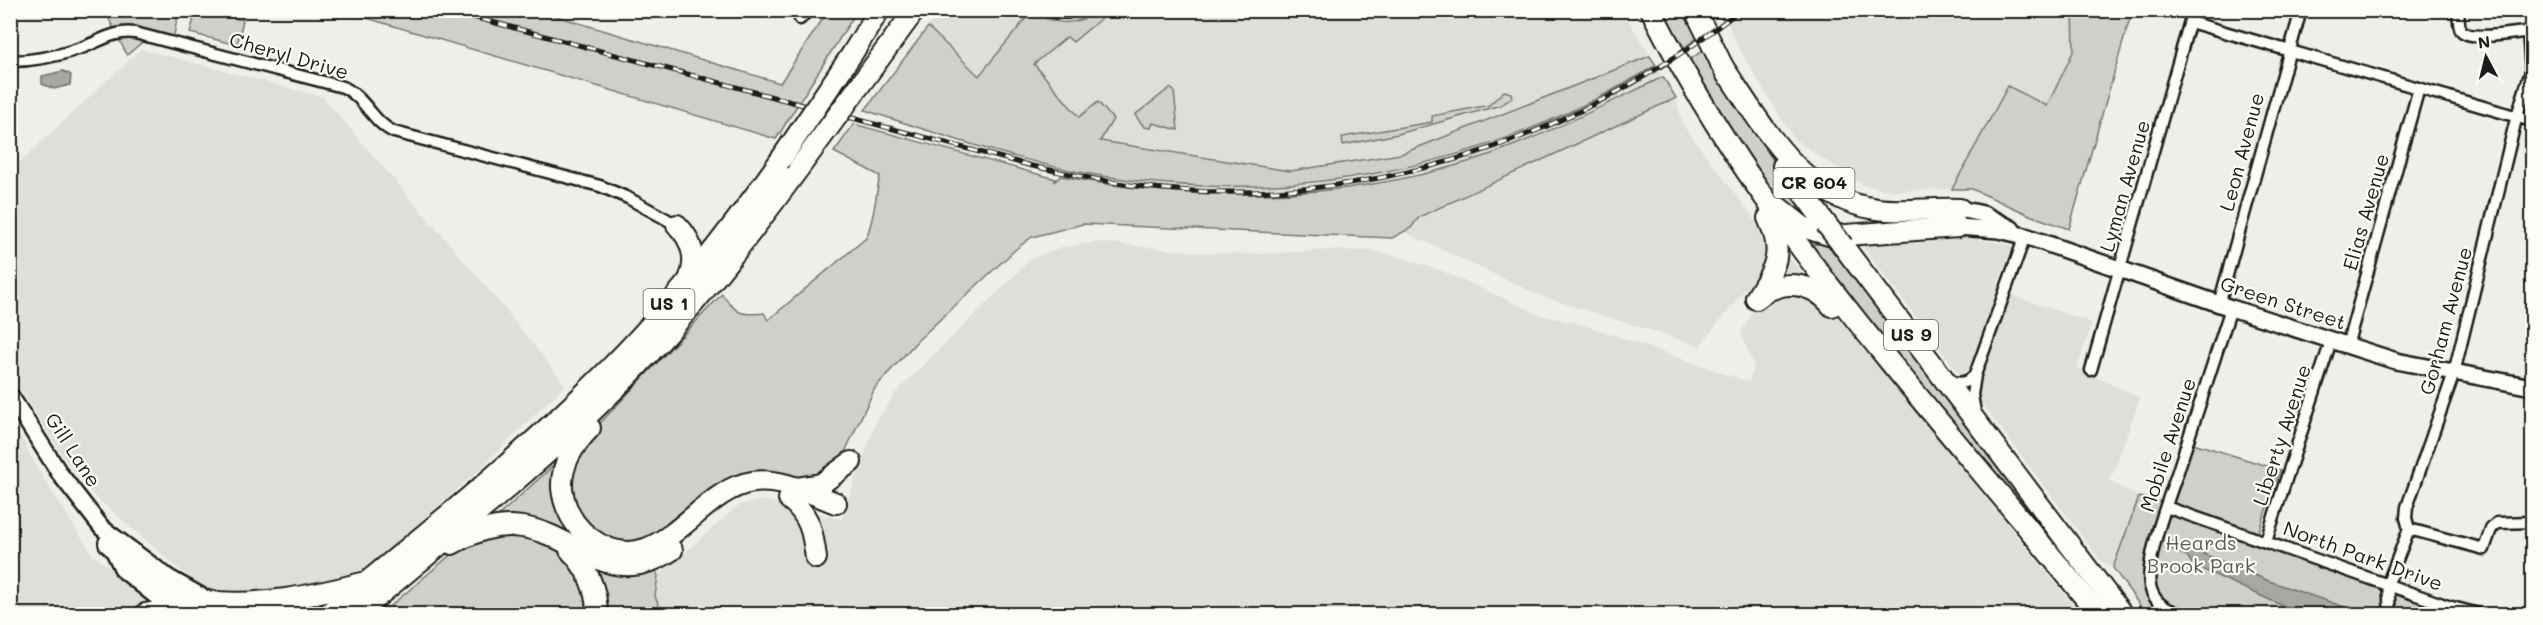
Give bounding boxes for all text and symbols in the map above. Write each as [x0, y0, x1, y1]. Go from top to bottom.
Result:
street label: Cheryl Drive [227, 26, 352, 84]
north arrow [2456, 27, 2516, 87]
text: N [2477, 30, 2491, 53]
street label: Leon Avenue [2213, 90, 2269, 214]
street label: Lyman Avenue [2093, 117, 2155, 255]
street label: Elias Avenue [2336, 150, 2394, 273]
road number: CR 604 [1774, 168, 1854, 198]
street label: Gorham Avenue [2413, 244, 2477, 398]
street label: Green Street [2217, 269, 2350, 335]
road number: US 1 [644, 289, 694, 319]
road number: US 9 [1884, 320, 1938, 350]
street label: Liberty Avenue [2246, 361, 2316, 508]
street label: Mobile Avenue [2133, 374, 2201, 515]
street label: Gill Lane [40, 407, 108, 492]
street label: North Park Drive [2280, 514, 2447, 596]
park label: Heards Brook Park [2147, 529, 2255, 578]

